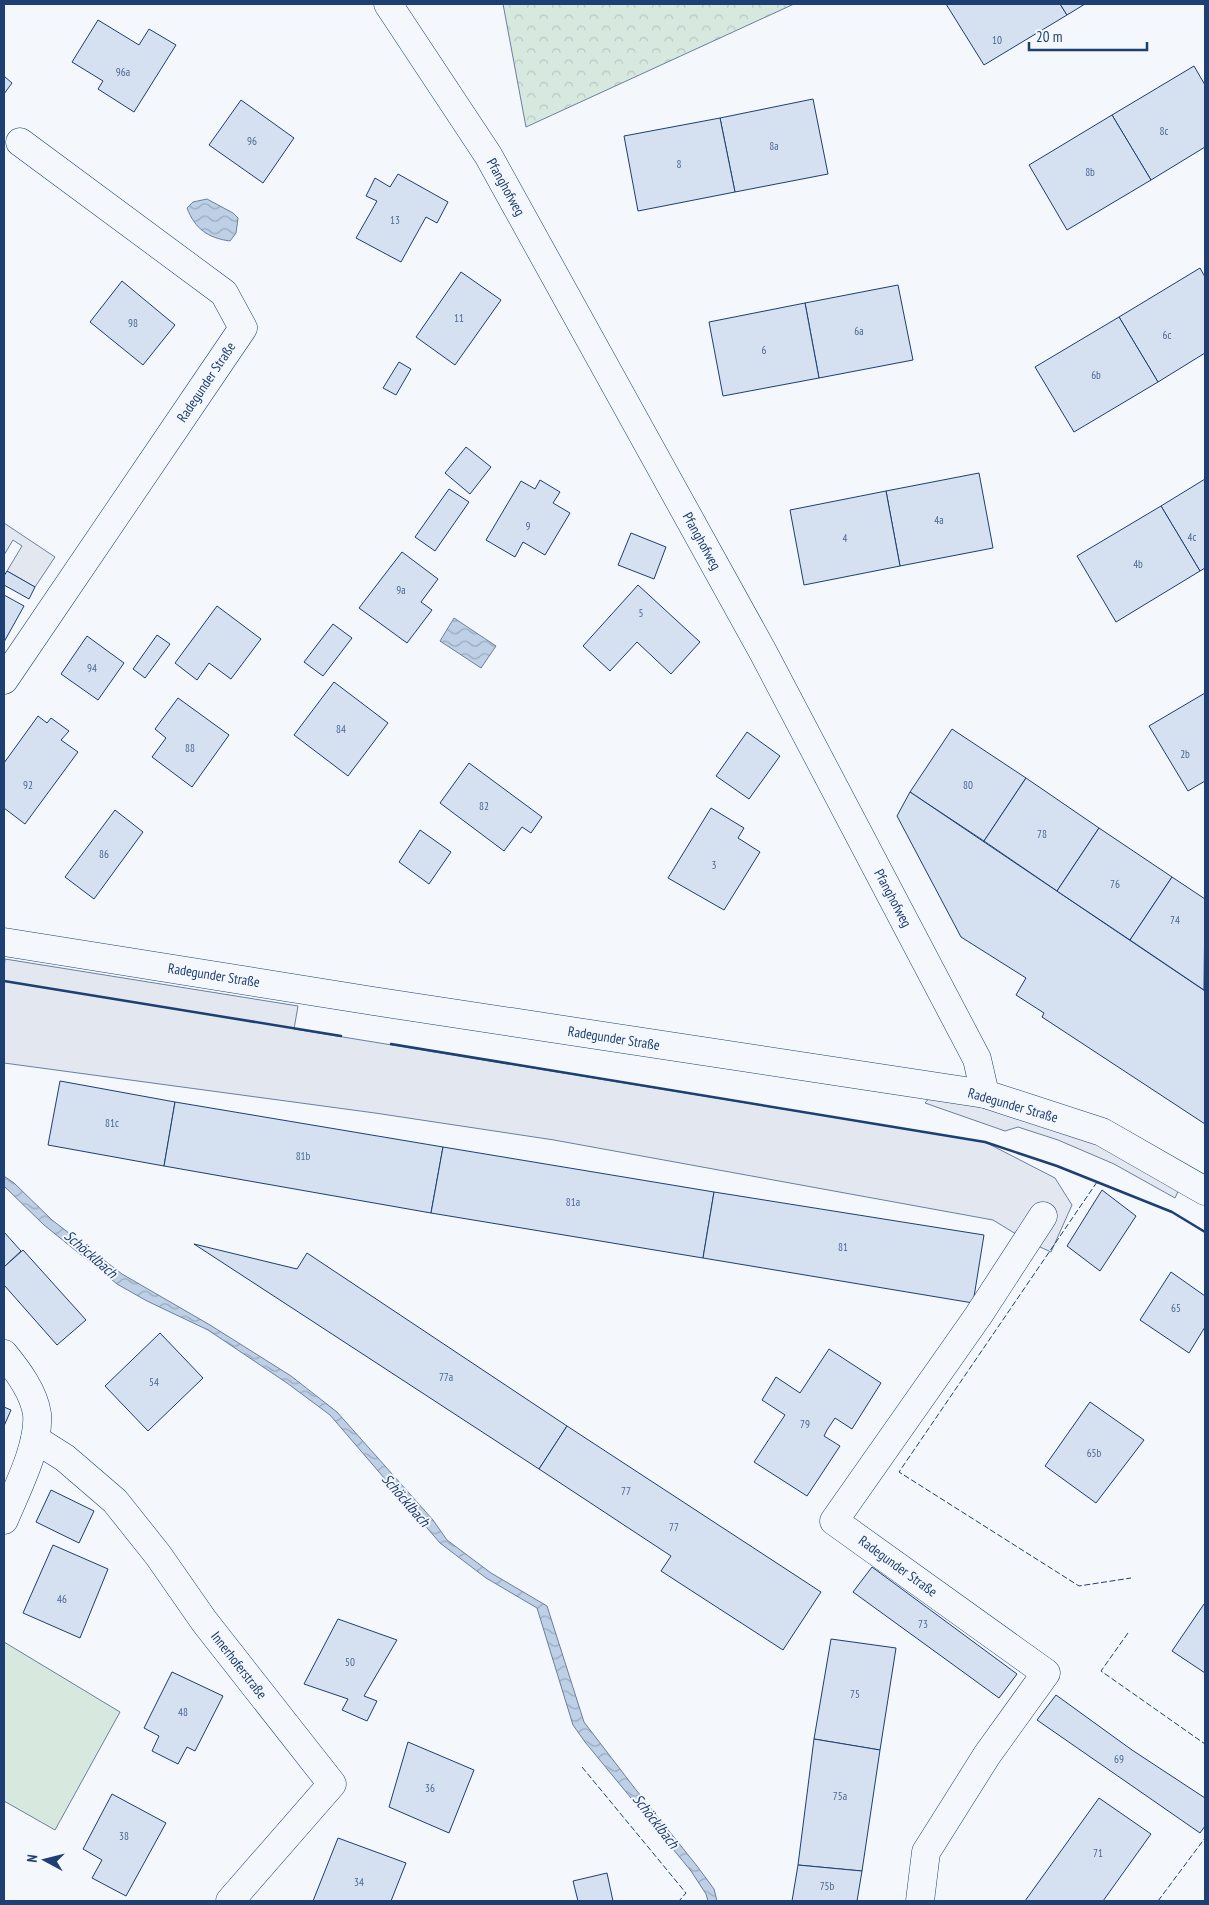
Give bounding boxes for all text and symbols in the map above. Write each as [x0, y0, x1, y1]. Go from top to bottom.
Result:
scale bar [1029, 20, 1146, 52]
text: 20 m [1036, 27, 1062, 46]
house number: 10 [992, 33, 1002, 47]
house number: 96a [116, 65, 130, 79]
house number: 8c [1160, 124, 1169, 138]
house number: 96 [247, 134, 257, 148]
house number: 8a [769, 139, 779, 153]
street label: Pfanghofweg [483, 155, 529, 219]
house number: 8 [677, 157, 682, 171]
house number: 8b [1085, 165, 1095, 179]
house number: 13 [390, 213, 400, 227]
house number: 11 [454, 311, 464, 325]
house number: 98 [128, 316, 138, 330]
house number: 6a [854, 324, 864, 338]
house number: 6c [1163, 328, 1172, 342]
street label: Radegunder Straße [173, 338, 240, 426]
house number: 6 [762, 343, 767, 357]
house number: 6b [1091, 368, 1101, 382]
street label: Pfanghofweg [679, 509, 725, 573]
house number: 4a [934, 513, 944, 527]
house number: 9 [526, 519, 531, 533]
house number: 4c [1188, 530, 1197, 544]
house number: 4 [843, 531, 848, 545]
house number: 4b [1133, 557, 1143, 571]
house number: 9a [396, 583, 406, 597]
house number: 5 [639, 606, 644, 620]
house number: 94 [87, 661, 97, 675]
house number: 84 [336, 722, 346, 736]
house number: 88 [185, 741, 195, 755]
house number: 2b [1180, 747, 1190, 761]
house number: 92 [23, 778, 33, 792]
house number: 80 [963, 778, 973, 792]
house number: 82 [479, 799, 489, 813]
house number: 78 [1037, 827, 1047, 841]
house number: 86 [99, 847, 109, 861]
house number: 3 [712, 858, 717, 872]
street label: Pfanghofweg [870, 866, 916, 930]
house number: 76 [1110, 877, 1120, 891]
house number: 74 [1170, 913, 1180, 927]
street label: Radegunder Straße [167, 959, 261, 991]
street label: Radegunder Straße [567, 1022, 661, 1054]
street label: Radegunder Straße [966, 1084, 1060, 1127]
house number: 81c [105, 1116, 119, 1130]
house number: 81b [296, 1149, 311, 1163]
house number: 81a [566, 1195, 580, 1209]
water label: Schöcklbach [61, 1226, 122, 1283]
house number: 81 [838, 1240, 848, 1254]
house number: 65 [1171, 1301, 1181, 1315]
house number: 77a [439, 1370, 453, 1384]
house number: 54 [149, 1375, 159, 1389]
house number: 79 [800, 1417, 810, 1431]
house number: 65b [1087, 1446, 1102, 1460]
water label: Schöcklbach [378, 1470, 435, 1531]
house number: 77 [621, 1484, 631, 1498]
house number: 77 [669, 1520, 679, 1534]
street label: Radegunder Straße [855, 1531, 941, 1601]
house number: 46 [57, 1592, 67, 1606]
house number: 73 [918, 1617, 928, 1631]
street label: Innerhoferstraße [207, 1628, 271, 1703]
house number: 50 [345, 1655, 355, 1669]
house number: 75 [850, 1687, 860, 1701]
house number: 48 [178, 1705, 188, 1719]
house number: 69 [1114, 1752, 1124, 1766]
house number: 36 [425, 1781, 435, 1795]
house number: 75a [833, 1789, 847, 1803]
water label: Schöcklbach [629, 1790, 684, 1853]
house number: 38 [119, 1829, 129, 1843]
north arrow [20, 1835, 70, 1885]
house number: 71 [1093, 1846, 1103, 1860]
text: N [23, 1854, 41, 1863]
house number: 34 [354, 1875, 364, 1889]
house number: 75b [820, 1879, 835, 1893]

